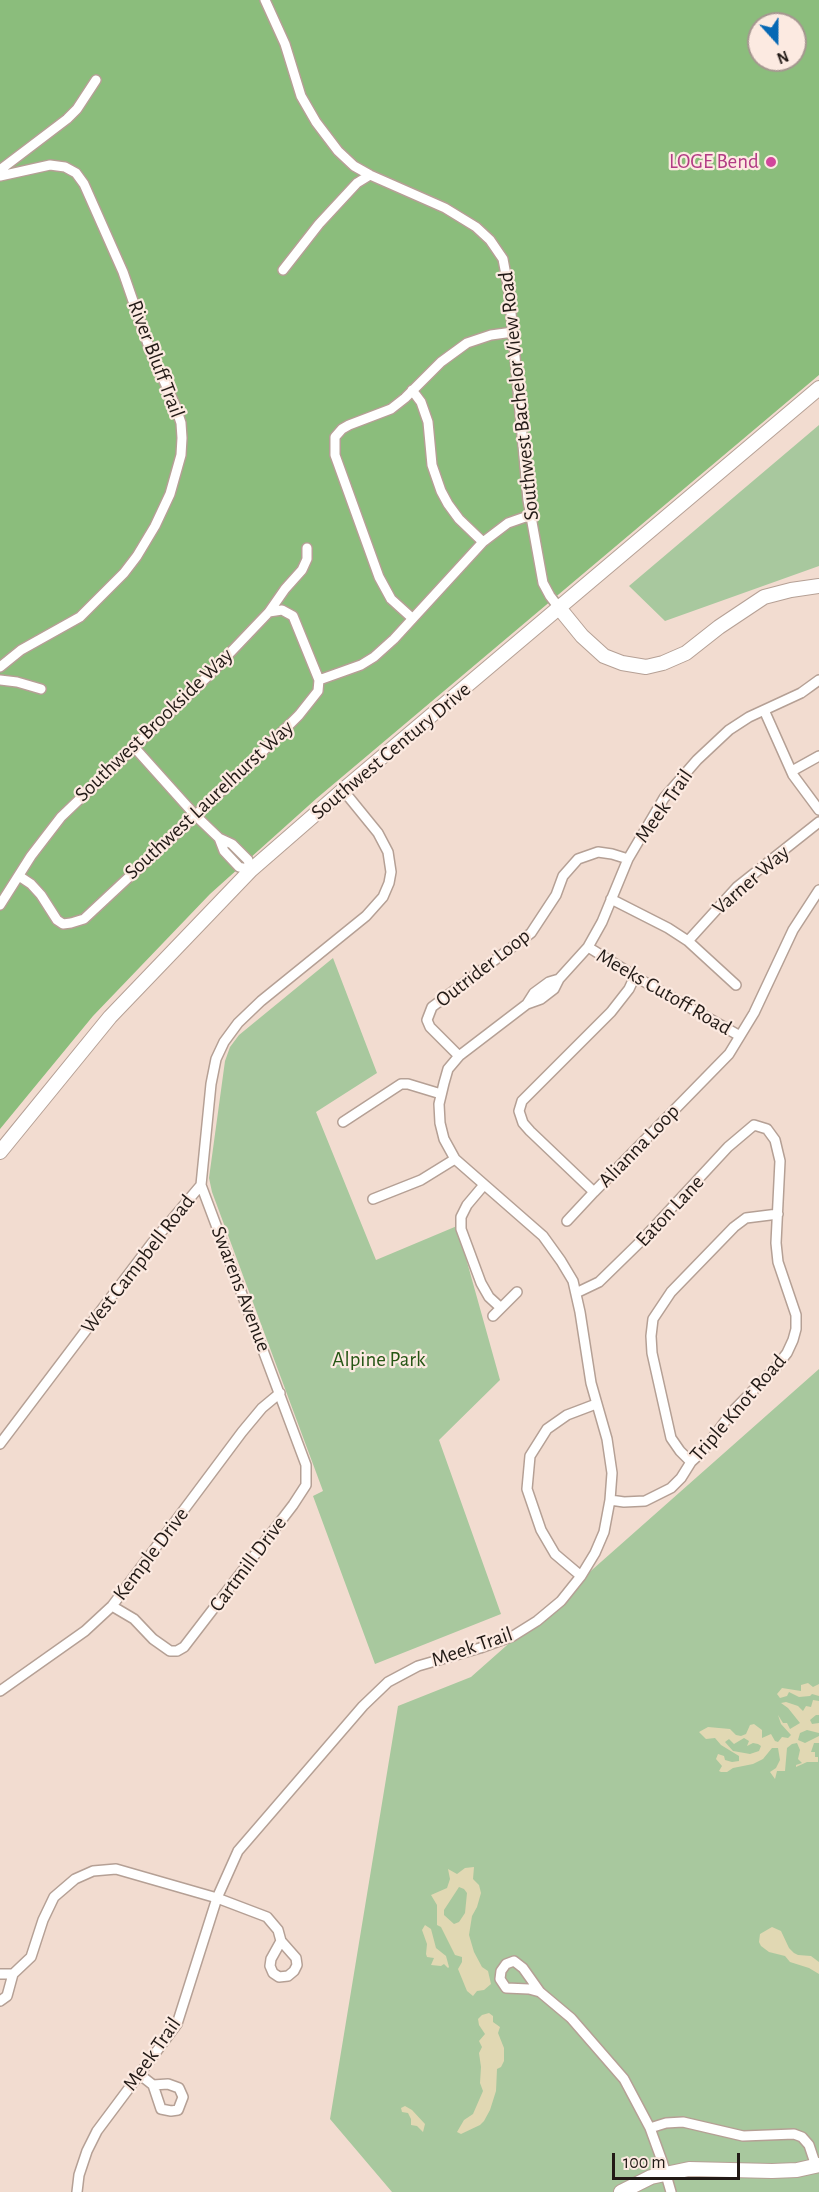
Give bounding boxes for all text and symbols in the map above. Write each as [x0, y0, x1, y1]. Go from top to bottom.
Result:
north arrow [747, 12, 807, 72]
text: N [775, 47, 791, 66]
place label: LOGE Bend [669, 149, 759, 175]
marker: LOGE Bend [764, 155, 778, 169]
street label: Southwest Bachelor View Road [493, 270, 545, 522]
street label: River Bluff Trail [122, 297, 190, 421]
street label: Southwest Brookside Way [70, 643, 238, 807]
street label: Southwest Century Drive [306, 677, 476, 825]
street label: Southwest Laurelhurst Way [119, 715, 299, 885]
street label: Meek Trail [630, 764, 698, 848]
street label: Varner Way [707, 840, 795, 920]
street label: Outrider Loop [431, 923, 535, 1013]
street label: Meeks Cutoff Road [592, 943, 736, 1041]
street label: Alianna Loop [593, 1099, 685, 1193]
street label: Eaton Lane [630, 1170, 710, 1252]
street label: West Campbell Road [76, 1189, 200, 1339]
street label: Swarens Avenue [205, 1223, 277, 1355]
park label: Alpine Park [332, 1347, 426, 1373]
street label: Triple Knot Road [684, 1349, 792, 1467]
street label: Kemple Drive [108, 1502, 194, 1606]
street label: Cartmill Drive [204, 1511, 292, 1617]
street label: Meek Trail [428, 1621, 516, 1673]
street label: Meek Trail [118, 2012, 186, 2096]
scale bar [615, 2141, 742, 2179]
text: 100 m [623, 2154, 666, 2172]

